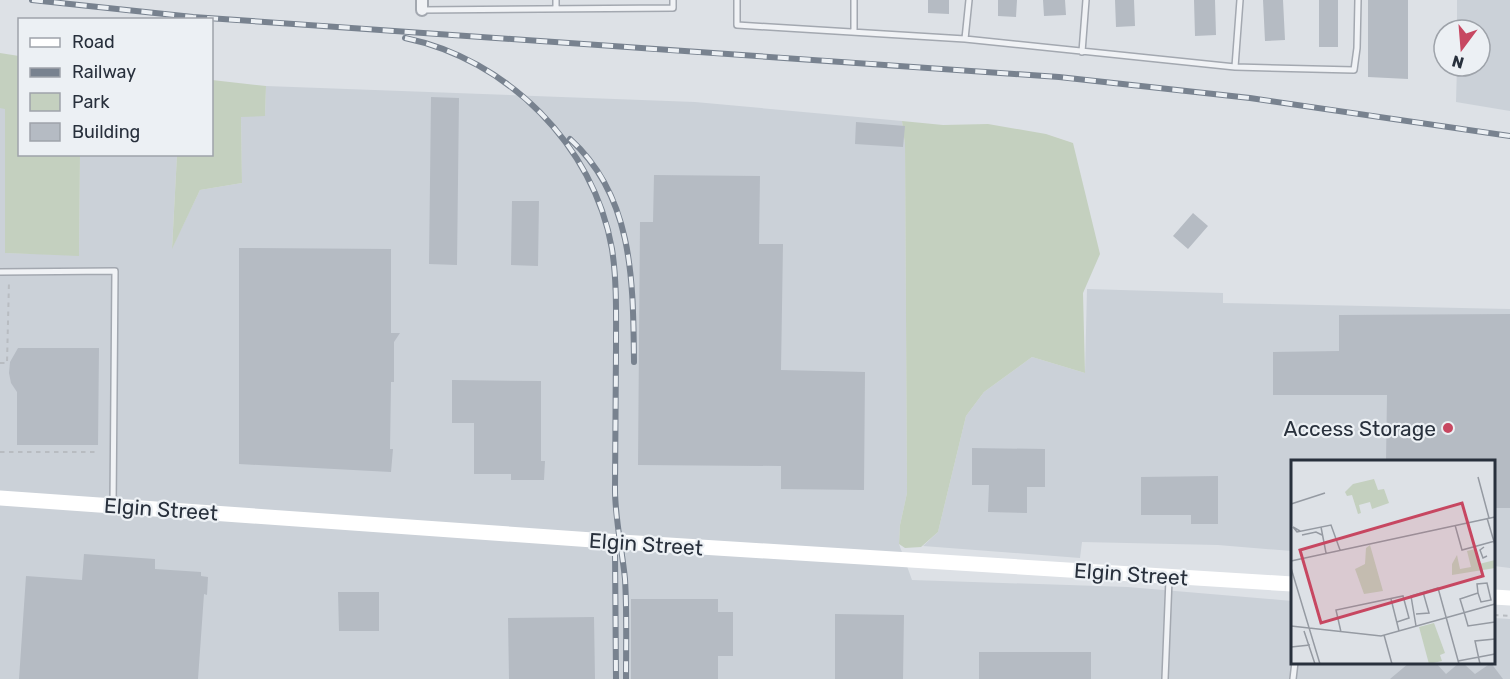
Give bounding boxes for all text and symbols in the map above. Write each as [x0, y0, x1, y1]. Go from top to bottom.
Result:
legend [18, 18, 213, 156]
north arrow [1432, 18, 1492, 78]
text: Road [72, 31, 115, 53]
text: N [1450, 51, 1466, 73]
text: Railway [72, 61, 136, 83]
text: Park [72, 91, 110, 113]
text: Building [72, 121, 140, 143]
place label: Access Storage [1284, 416, 1436, 441]
marker: Access Storage [1441, 421, 1455, 435]
inset map [1291, 460, 1495, 664]
street label: Elgin Street [103, 493, 219, 525]
street label: Elgin Street [588, 528, 704, 560]
street label: Elgin Street [1073, 558, 1189, 590]

